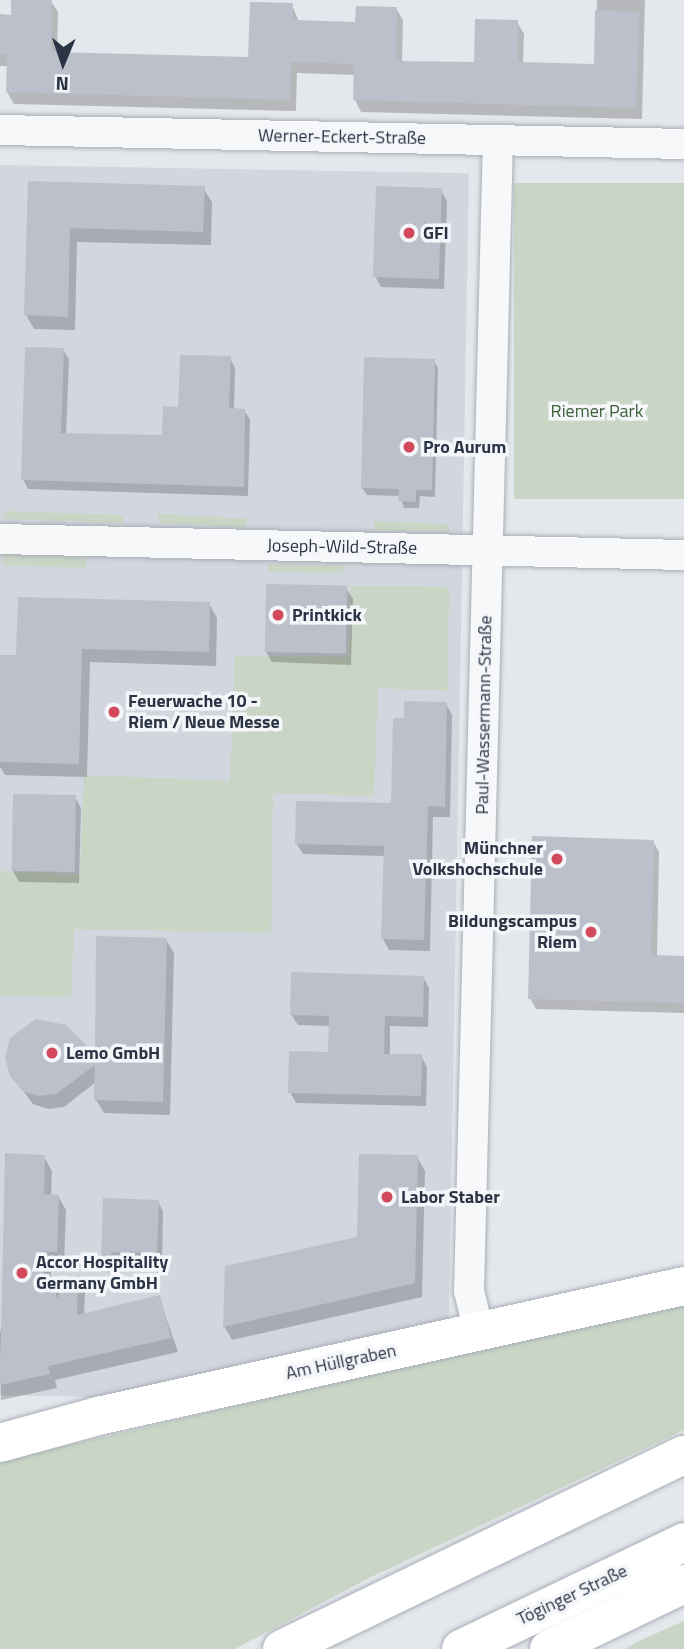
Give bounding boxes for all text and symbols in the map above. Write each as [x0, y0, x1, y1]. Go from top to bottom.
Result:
north arrow [28, 28, 98, 98]
text: N [55, 70, 69, 99]
street label: Werner-Eckert-Straße [258, 125, 426, 149]
place label: GFI [423, 222, 449, 244]
marker: GFI [401, 225, 417, 241]
park label: Riemer Park [551, 400, 643, 422]
place label: Pro Aurum [423, 436, 506, 458]
marker: Pro Aurum [401, 439, 417, 455]
street label: Joseph-Wild-Straße [267, 535, 417, 559]
place label: Printkick [292, 604, 362, 626]
marker: Printkick [270, 607, 286, 623]
street label: Paul-Wassermann-Straße [471, 615, 497, 815]
place label: Feuerwache 10 - Riem / Neue Messe [128, 691, 280, 734]
marker: Feuerwache 10 - Riem / Neue Messe [106, 704, 122, 720]
place label: Münchner Volkshochschule [412, 838, 543, 880]
marker: Münchner Volkshochschule [549, 851, 565, 867]
place label: Bildungscampus Riem [448, 911, 577, 954]
marker: Bildungscampus Riem [583, 924, 599, 940]
place label: Lemo GmbH [66, 1042, 160, 1064]
marker: Lemo GmbH [44, 1045, 60, 1061]
place label: Labor Staber [401, 1186, 500, 1208]
marker: Labor Staber [379, 1189, 395, 1205]
place label: Accor Hospitality Germany GmbH [36, 1252, 168, 1294]
marker: Accor Hospitality Germany GmbH [14, 1265, 30, 1281]
street label: Am Hüllgraben [284, 1340, 398, 1384]
street label: Töginger Straße [513, 1560, 631, 1630]

